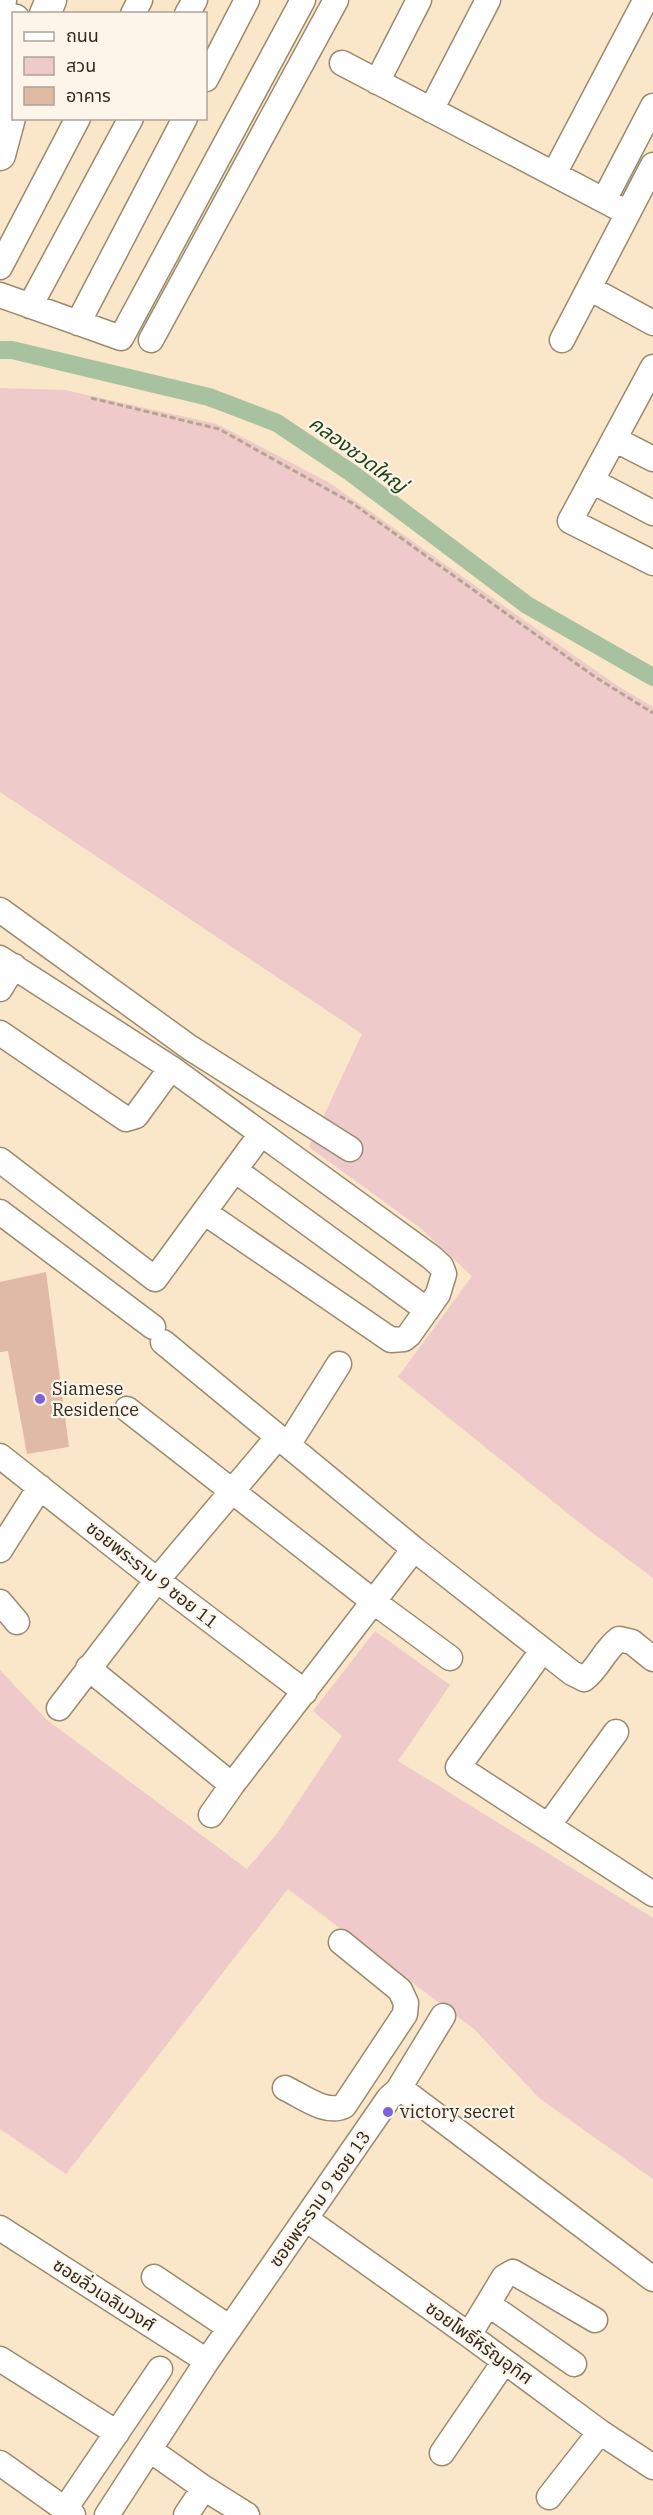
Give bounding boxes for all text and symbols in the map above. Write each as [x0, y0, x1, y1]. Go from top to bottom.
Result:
legend [12, 12, 207, 120]
text: ถนน [66, 24, 99, 47]
text: สวน [66, 54, 96, 77]
text: อาคาร [66, 84, 111, 107]
water label: คลองชวดใหญ่ [304, 409, 415, 500]
place label: Siamese Residence [52, 1377, 139, 1421]
marker: Siamese Residence [33, 1392, 47, 1406]
street label: ซอยพระราม 9 ซอย 11 [82, 1516, 223, 1633]
place label: victory secret [400, 2100, 515, 2123]
marker: victory secret [381, 2105, 395, 2119]
street label: ซอยพระราม 9 ซอย 13 [264, 2126, 375, 2271]
street label: ซอยลิ่วเฉลิมวงศ์ [49, 2253, 160, 2336]
street label: ซอยโพธิ์หิรัญอุทิศ [421, 2296, 537, 2389]

